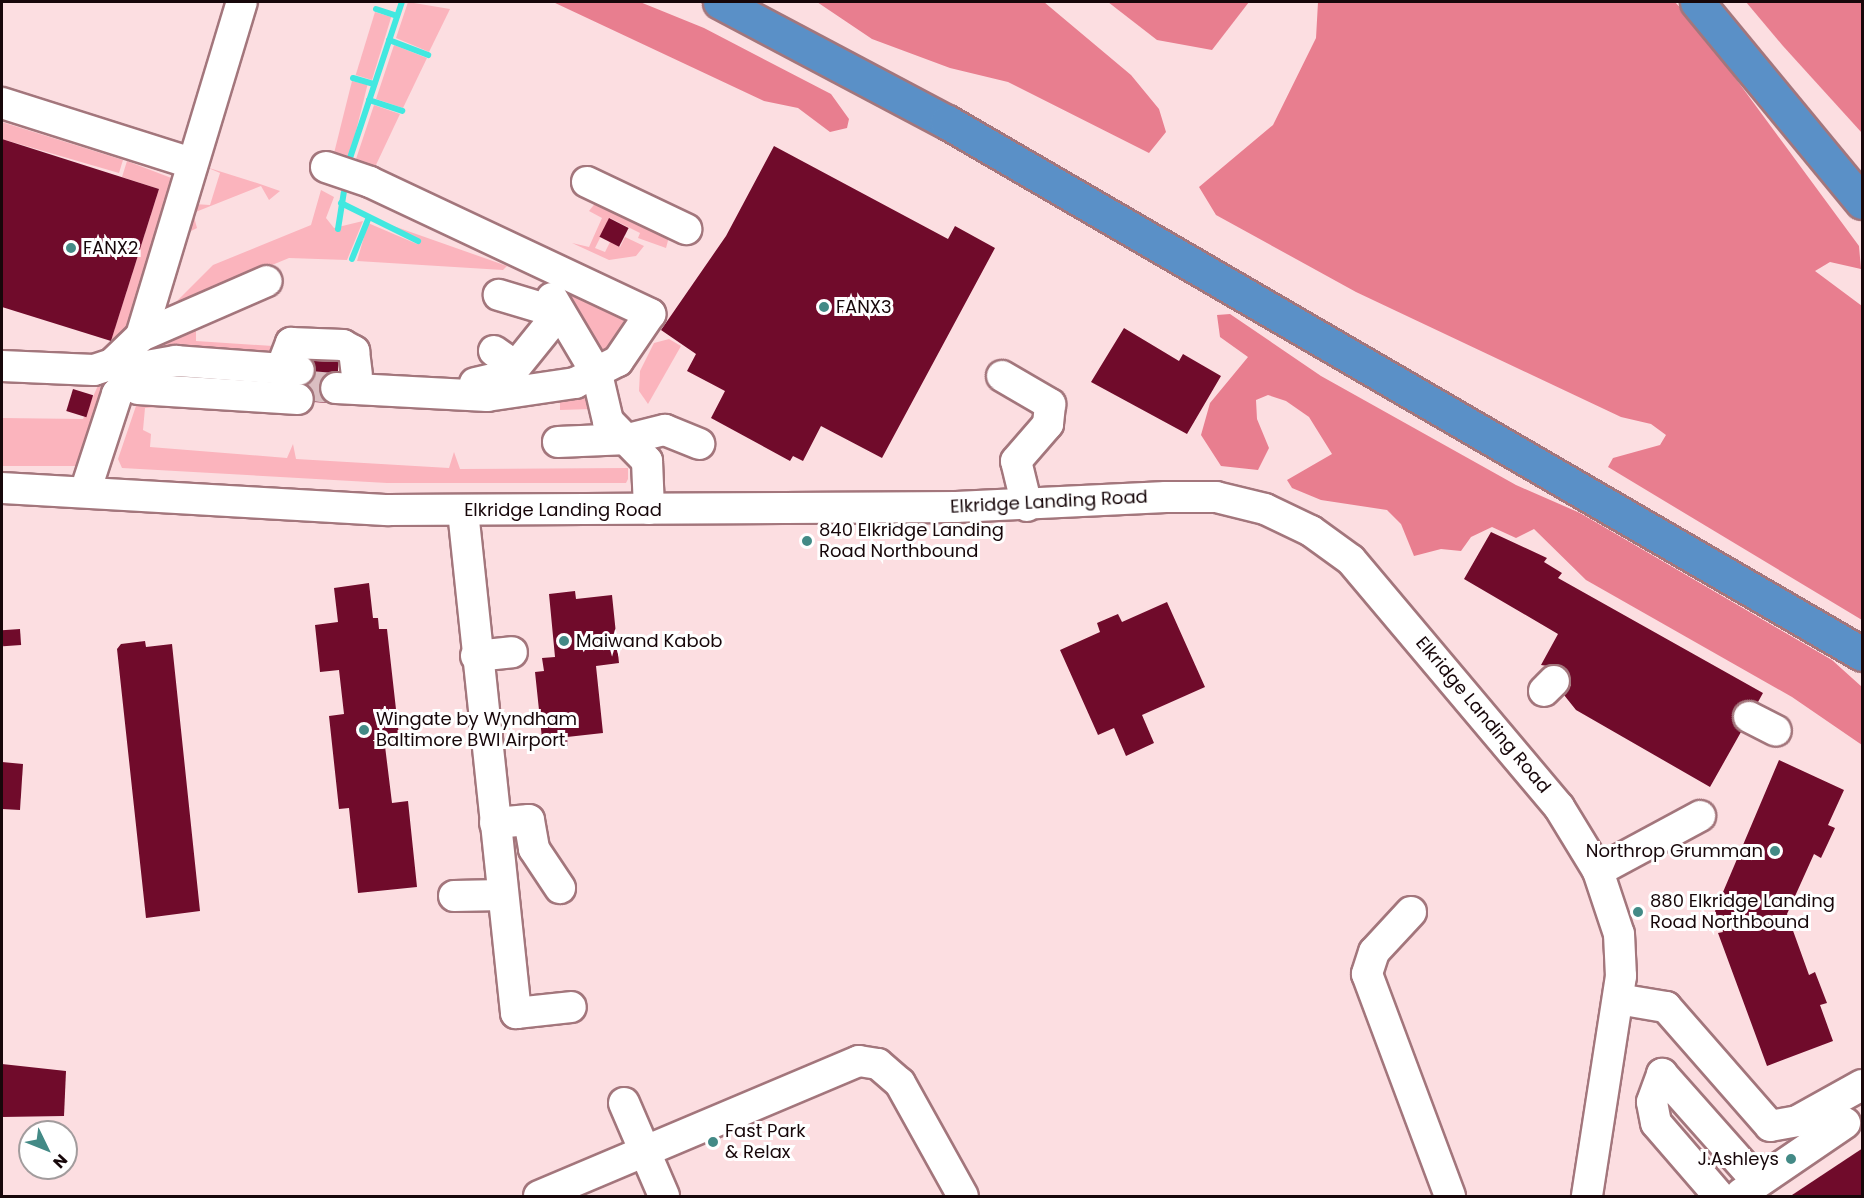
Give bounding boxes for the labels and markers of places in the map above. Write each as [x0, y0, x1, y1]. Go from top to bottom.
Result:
place label: FANX2 [83, 237, 138, 259]
marker: FANX2 [64, 241, 78, 255]
place label: FANX3 [836, 296, 892, 318]
marker: FANX3 [817, 300, 831, 314]
place label: 840 Elkridge Landing Road Northbound [819, 520, 1004, 562]
marker: 840 Elkridge Landing Road Northbound [800, 534, 814, 548]
place label: Maiwand Kabob [576, 630, 722, 652]
marker: Maiwand Kabob [557, 634, 571, 648]
place label: Wingate by Wyndham Baltimore BWI Airport [376, 709, 577, 752]
marker: Wingate by Wyndham Baltimore BWI Airport [357, 723, 371, 737]
place label: Northrop Grumman [1586, 840, 1763, 862]
marker: Northrop Grumman [1768, 844, 1782, 858]
place label: 880 Elkridge Landing Road Northbound [1650, 891, 1835, 934]
marker: 880 Elkridge Landing Road Northbound [1631, 905, 1645, 919]
place label: Fast Park & Relax [725, 1121, 806, 1164]
marker: Fast Park & Relax [706, 1135, 720, 1149]
place label: J.Ashleys [1698, 1148, 1779, 1170]
marker: J.Ashleys [1784, 1152, 1798, 1166]

